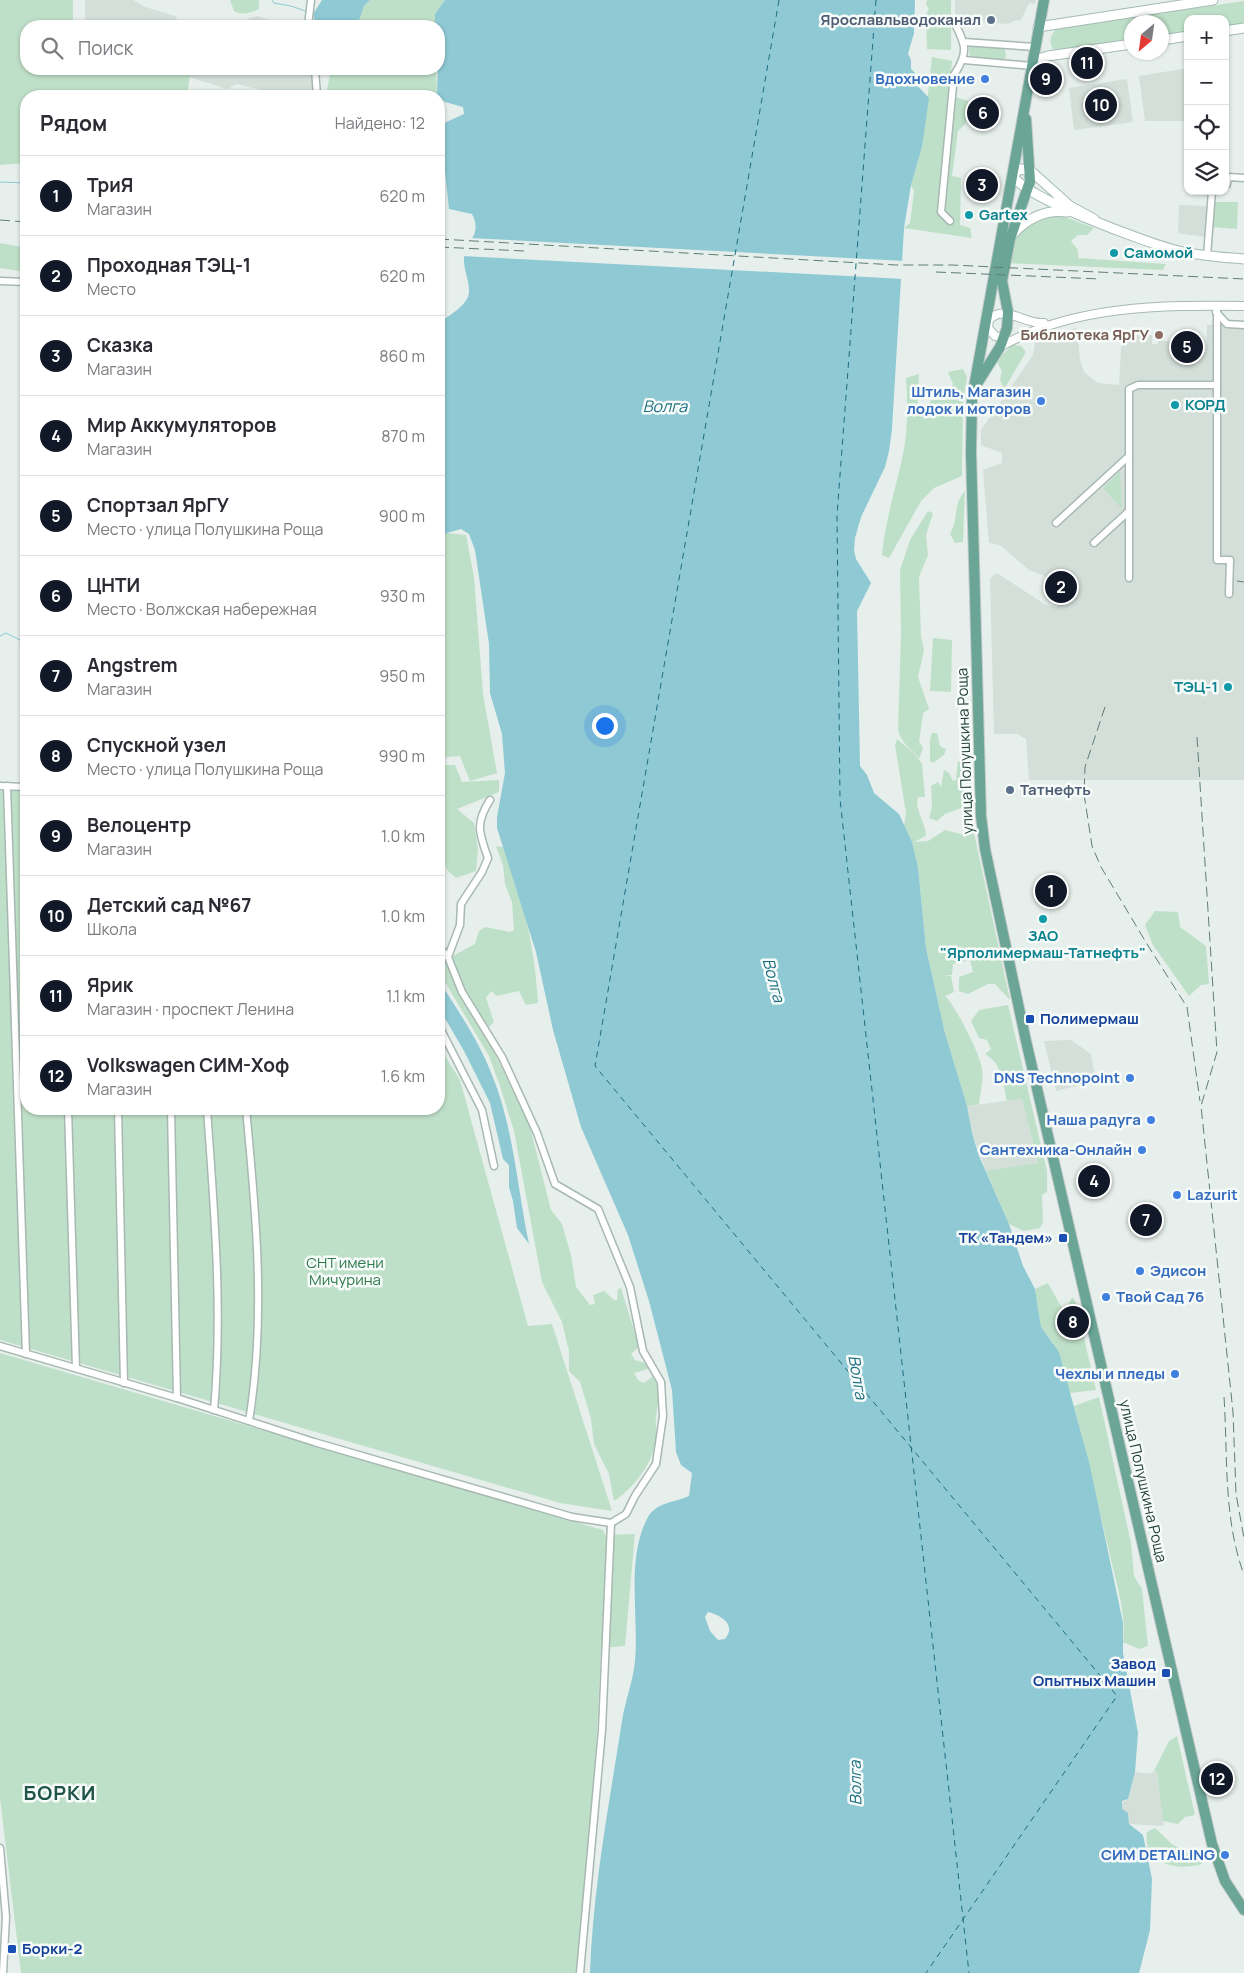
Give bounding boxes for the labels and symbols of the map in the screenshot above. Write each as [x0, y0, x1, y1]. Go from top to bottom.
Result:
place label: Ярославльводоканал [821, 9, 981, 30]
marker: Ярославльводоканал [985, 14, 997, 26]
north arrow [1124, 15, 1169, 60]
pin: 11 [1071, 44, 1103, 82]
pin: 9 [1030, 60, 1062, 98]
place label: Вдохновение [875, 68, 975, 89]
marker: Вдохновение [979, 73, 991, 85]
pin: 10 [1085, 86, 1117, 124]
pin: 6 [967, 94, 999, 132]
pin: 3 [966, 166, 998, 204]
place label: Gartex [979, 204, 1028, 225]
marker: Gartex [963, 209, 975, 221]
place label: Самомой [1124, 242, 1193, 263]
marker: Самомой [1108, 247, 1120, 259]
place label: Библиотека ЯрГУ [1020, 324, 1149, 345]
pin: 5 [1171, 328, 1203, 366]
marker: Библиотека ЯрГУ [1153, 329, 1165, 341]
place label: Штиль, Магазин лодок и моторов [907, 381, 1031, 419]
place label: КОРД [1185, 394, 1225, 415]
water label: Волга [643, 395, 688, 417]
marker: Штиль, Магазин лодок и моторов [1035, 395, 1047, 407]
marker: КОРД [1169, 399, 1181, 411]
pin: 2 [1045, 568, 1077, 606]
street label: улица Полушкина Роща [951, 667, 978, 835]
place label: ТЭЦ-1 [1174, 676, 1218, 697]
marker: ТЭЦ-1 [1222, 681, 1234, 693]
your location [592, 713, 618, 739]
place label: Татнефть [1020, 779, 1091, 800]
marker: Татнефть [1004, 784, 1016, 796]
pin: 1 [1035, 872, 1067, 910]
marker: ЗАО "Ярполимермаш-Татнефть" [1037, 913, 1049, 925]
place label: ЗАО "Ярполимермаш-Татнефть" [940, 925, 1146, 963]
water label: Волга [758, 956, 791, 1005]
place label: Полимермаш [1040, 1008, 1139, 1029]
marker: Полимермаш [1024, 1013, 1036, 1025]
place label: DNS Technopoint [994, 1067, 1120, 1088]
marker: DNS Technopoint [1124, 1072, 1136, 1084]
place label: Наша радуга [1047, 1109, 1141, 1130]
marker: Наша радуга [1145, 1114, 1157, 1126]
place label: Сантехника-Онлайн [980, 1139, 1132, 1160]
marker: Сантехника-Онлайн [1136, 1144, 1148, 1156]
pin: 4 [1078, 1162, 1110, 1200]
place label: Lazurit [1187, 1184, 1238, 1205]
marker: Lazurit [1171, 1189, 1183, 1201]
pin: 7 [1130, 1201, 1162, 1239]
place label: ТК «Тандем» [959, 1227, 1053, 1248]
marker: ТК «Тандем» [1057, 1232, 1069, 1244]
park label: СНТ имени Мичурина [306, 1252, 384, 1290]
place label: Эдисон [1150, 1260, 1206, 1281]
marker: Эдисон [1134, 1265, 1146, 1277]
place label: Твой Сад 76 [1116, 1286, 1204, 1307]
marker: Твой Сад 76 [1100, 1291, 1112, 1303]
pin: 8 [1057, 1303, 1089, 1341]
water label: Волга [843, 1353, 873, 1402]
place label: Чехлы и пледы [1055, 1363, 1165, 1384]
marker: Чехлы и пледы [1169, 1368, 1181, 1380]
street label: улица Полушкина Роща [1115, 1397, 1172, 1564]
place label: Завод Опытных Машин [1033, 1653, 1156, 1691]
marker: Завод Опытных Машин [1160, 1667, 1172, 1679]
water label: Волга [844, 1759, 866, 1805]
pin: 12 [1201, 1760, 1233, 1798]
district label: БОРКИ [24, 1779, 96, 1806]
place label: СИМ DETAILING [1101, 1844, 1215, 1865]
marker: СИМ DETAILING [1219, 1849, 1231, 1861]
place label: Борки-2 [22, 1938, 83, 1959]
marker: Борки-2 [6, 1943, 18, 1955]

